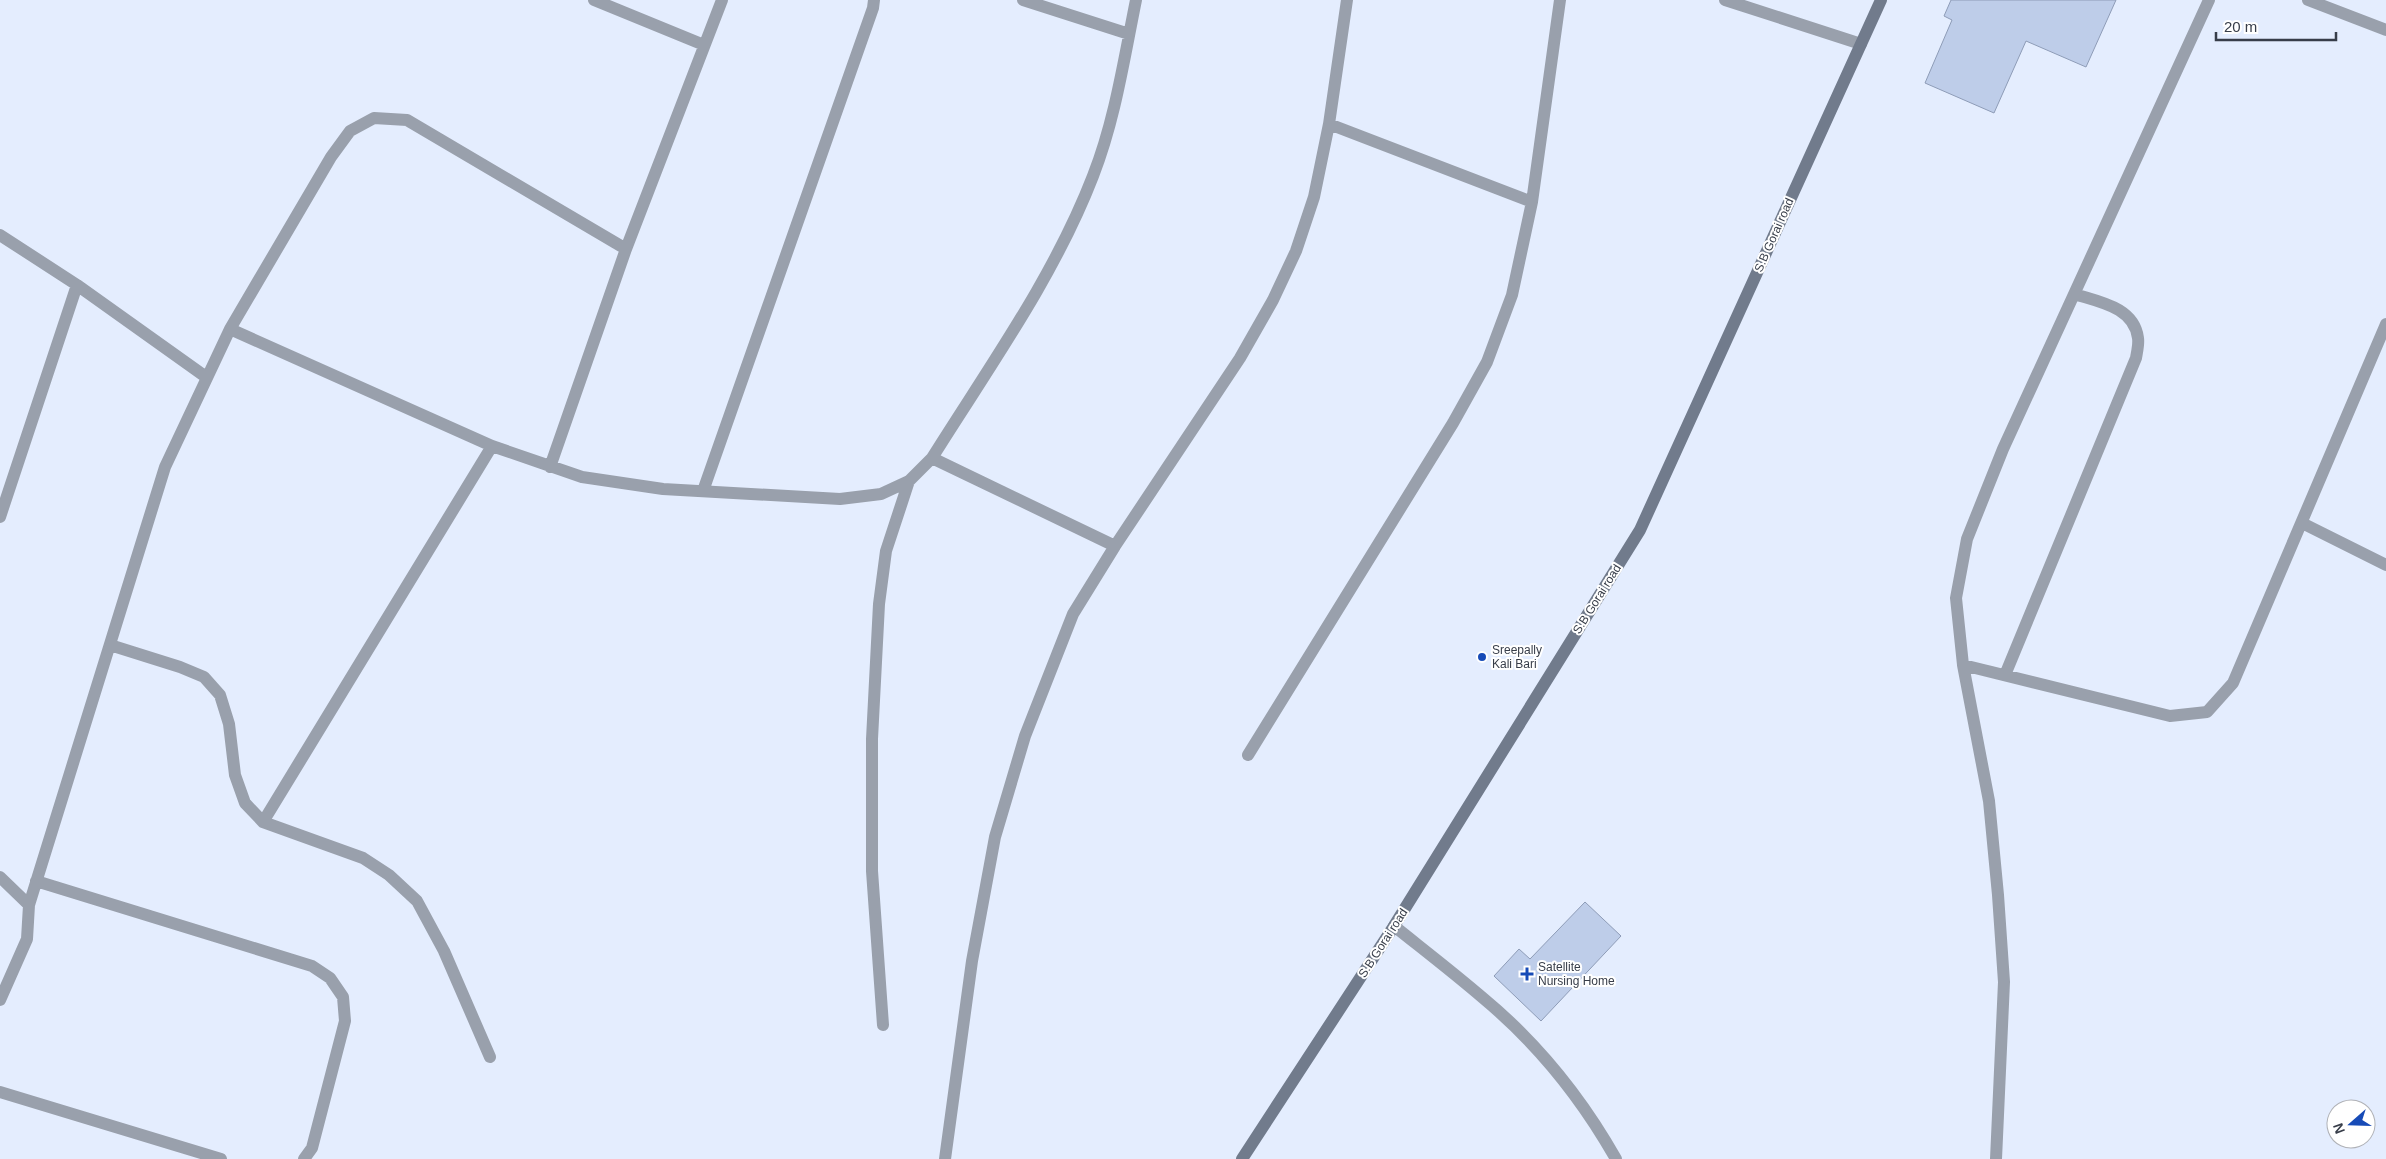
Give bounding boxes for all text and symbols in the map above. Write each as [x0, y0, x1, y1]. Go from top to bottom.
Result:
scale bar [2216, 10, 2336, 42]
text: 20 m [2224, 18, 2257, 35]
street label: S.B Gorai road [1751, 196, 1797, 274]
street label: S.B Gorai road [1570, 562, 1624, 636]
place label: Sreepally Kali Bari [1492, 643, 1542, 671]
marker: Sreepally Kali Bari [1476, 651, 1488, 663]
street label: S.B Gorai road [1356, 906, 1410, 980]
place label: Satellite Nursing Home [1538, 960, 1615, 988]
marker: Satellite Nursing Home [1520, 967, 1534, 981]
north arrow [2326, 1099, 2376, 1149]
text: N [2330, 1121, 2348, 1136]

